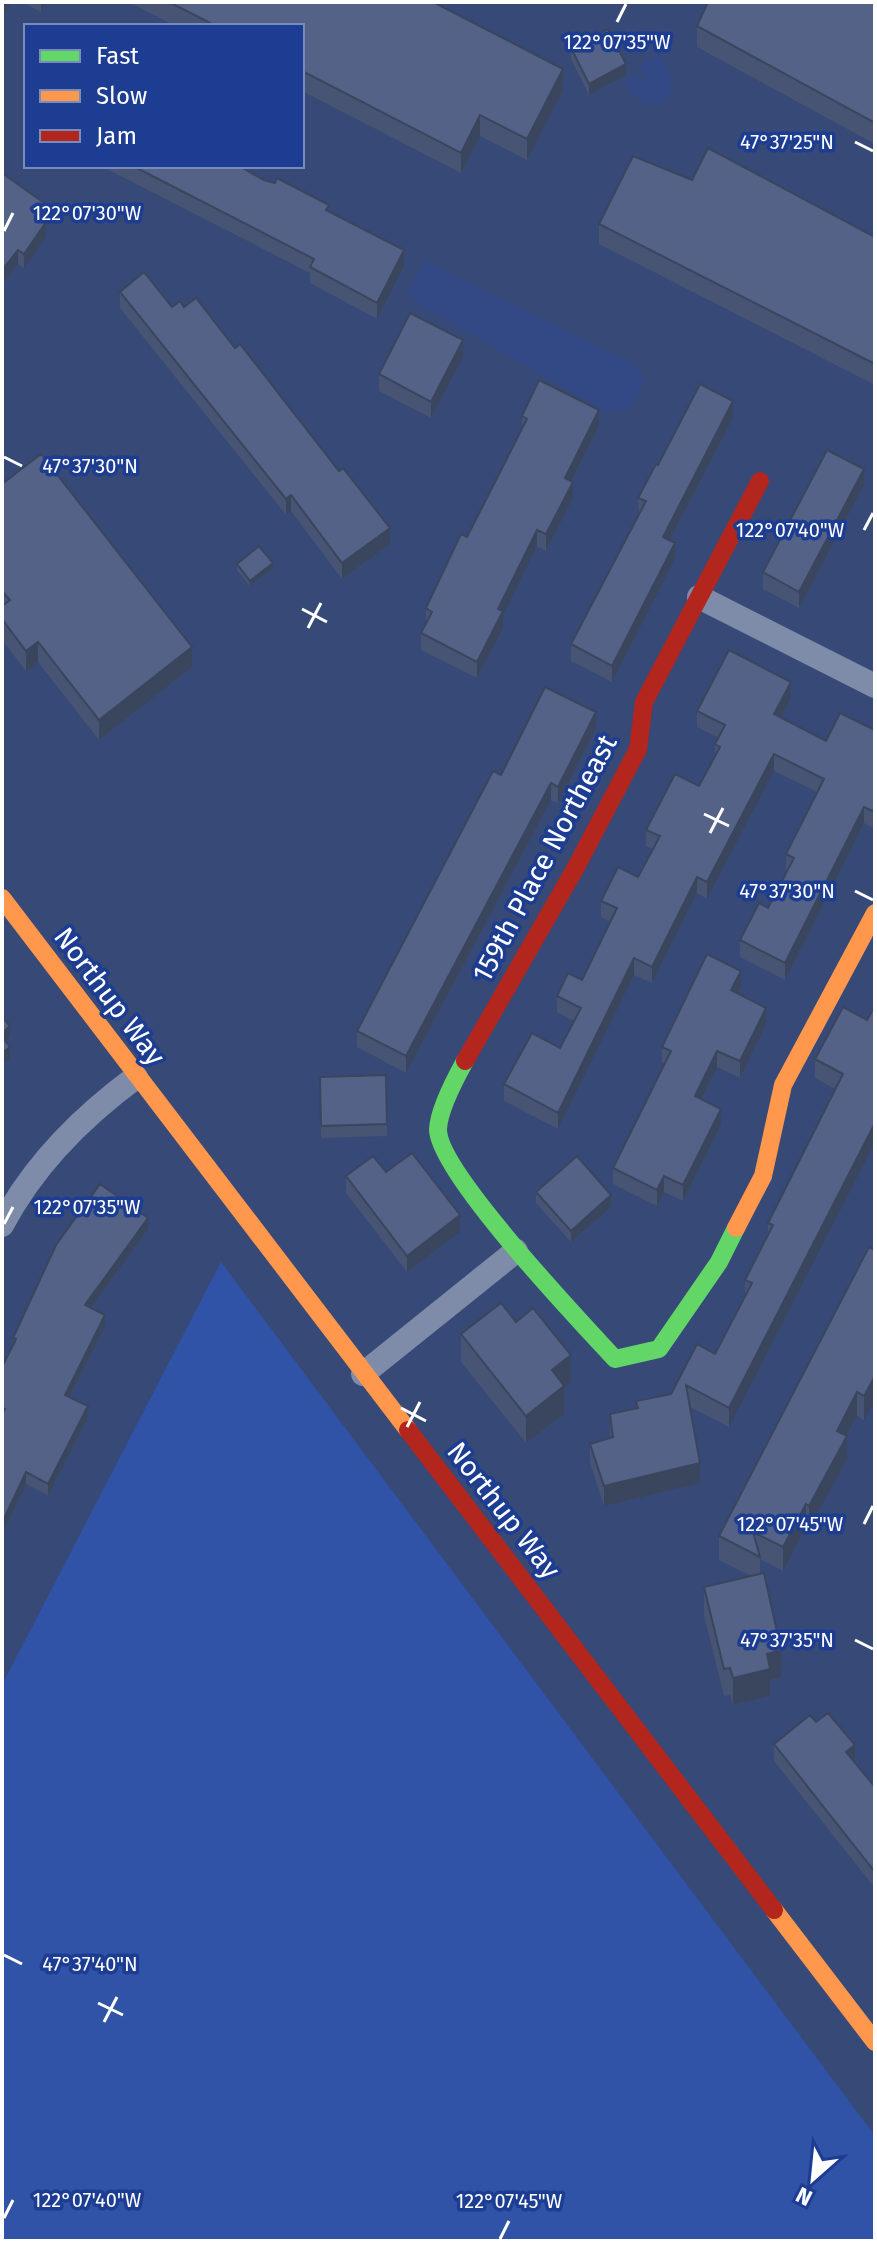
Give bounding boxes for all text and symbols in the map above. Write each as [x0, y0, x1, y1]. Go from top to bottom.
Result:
legend [24, 24, 304, 168]
text: 122°07'35"W [563, 30, 671, 54]
text: Fast [96, 42, 139, 70]
text: Slow [96, 82, 147, 110]
text: Jam [96, 122, 137, 150]
text: 47°37'25"N [740, 130, 834, 154]
text: 122°07'30"W [33, 201, 142, 225]
text: 47°37'30"N [42, 454, 138, 478]
text: 122°07'40"W [736, 518, 845, 542]
street label: 159th Place Northeast [465, 728, 624, 987]
text: 47°37'30"N [739, 879, 835, 903]
street label: Northup Way [47, 921, 172, 1072]
text: 122°07'35"W [33, 1195, 141, 1219]
street label: Northup Way [440, 1436, 567, 1585]
text: 122°07'45"W [737, 1512, 844, 1536]
text: 47°37'35"N [740, 1628, 834, 1652]
text: 47°37'40"N [42, 1952, 138, 1976]
north arrow [773, 2139, 853, 2219]
text: N [792, 2181, 817, 2212]
text: 122°07'40"W [33, 2188, 142, 2212]
text: 122°07'45"W [456, 2189, 563, 2213]

